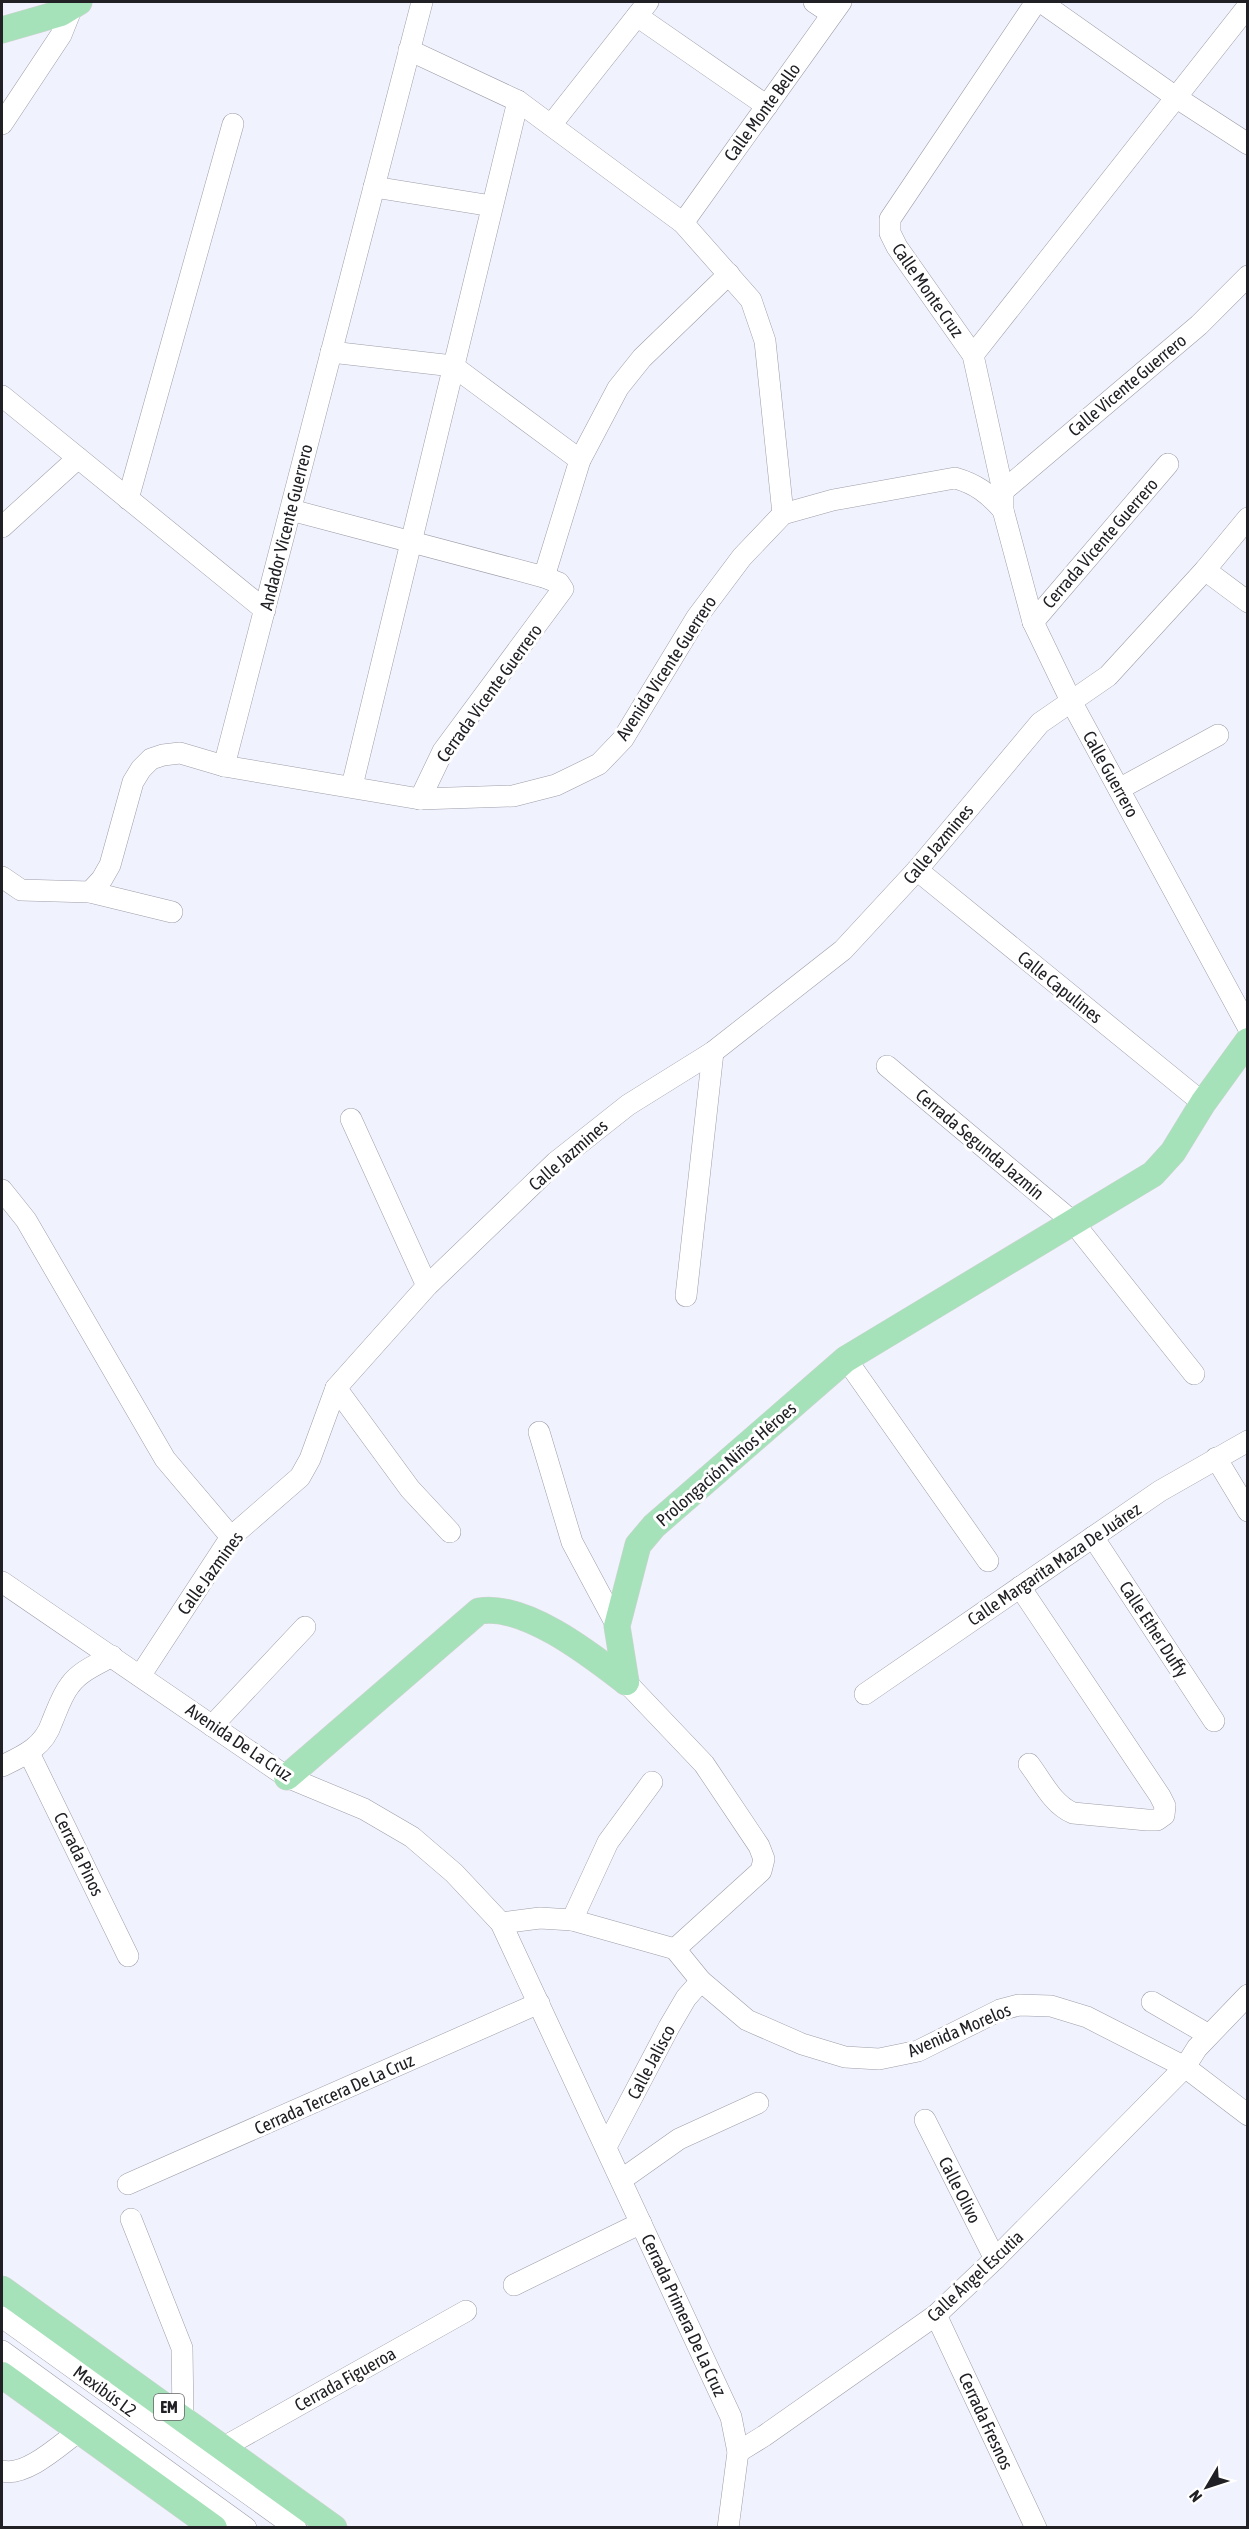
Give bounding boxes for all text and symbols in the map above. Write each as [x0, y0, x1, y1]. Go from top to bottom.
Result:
street label: Calle Monte Bello [719, 59, 805, 165]
street label: Calle Monte Cruz [888, 239, 968, 341]
street label: Calle Vicente Guerrero [1064, 330, 1190, 440]
street label: Andador Vicente Guerrero [255, 442, 317, 612]
street label: Cerrada Vicente Guerrero [1038, 474, 1162, 612]
street label: Avenida Vicente Guerrero [612, 592, 720, 744]
street label: Cerrada Vicente Guerrero [432, 620, 546, 766]
street label: Calle Guerrero [1079, 727, 1143, 821]
street label: Calle Jazmines [899, 800, 977, 888]
street label: Calle Capulines [1014, 947, 1106, 1027]
street label: Cerrada Segunda Jazmín [912, 1084, 1048, 1204]
street label: Calle Jazmines [524, 1115, 612, 1195]
street label: Prolongación Niños Héroes [652, 1398, 800, 1530]
street label: Calle Margarita Maza De Juárez [964, 1498, 1145, 1630]
street label: Calle Jazmines [173, 1527, 247, 1619]
street label: Calle Ether Duffy [1115, 1577, 1193, 1681]
street label: Avenida De La Cruz [182, 1699, 297, 1786]
street label: Cerrada Pinos [50, 1809, 108, 1899]
street label: Avenida Morelos [904, 1999, 1014, 2061]
street label: Calle Jalisco [623, 2021, 679, 2103]
street label: Cerrada Tercera De La Cruz [251, 2049, 417, 2139]
street label: Calle Olivo [934, 2153, 986, 2227]
street label: Calle Ángel Escutia [923, 2226, 1027, 2326]
street label: Cerrada Primera De La Cruz [637, 2231, 731, 2400]
street label: Cerrada Figueroa [291, 2343, 399, 2415]
street label: Mexibús L2 [69, 2361, 141, 2421]
street label: Cerrada Fresnos [954, 2369, 1018, 2473]
road number: EM [154, 2394, 184, 2420]
north arrow [1177, 2457, 1237, 2517]
text: N [1185, 2487, 1205, 2506]

